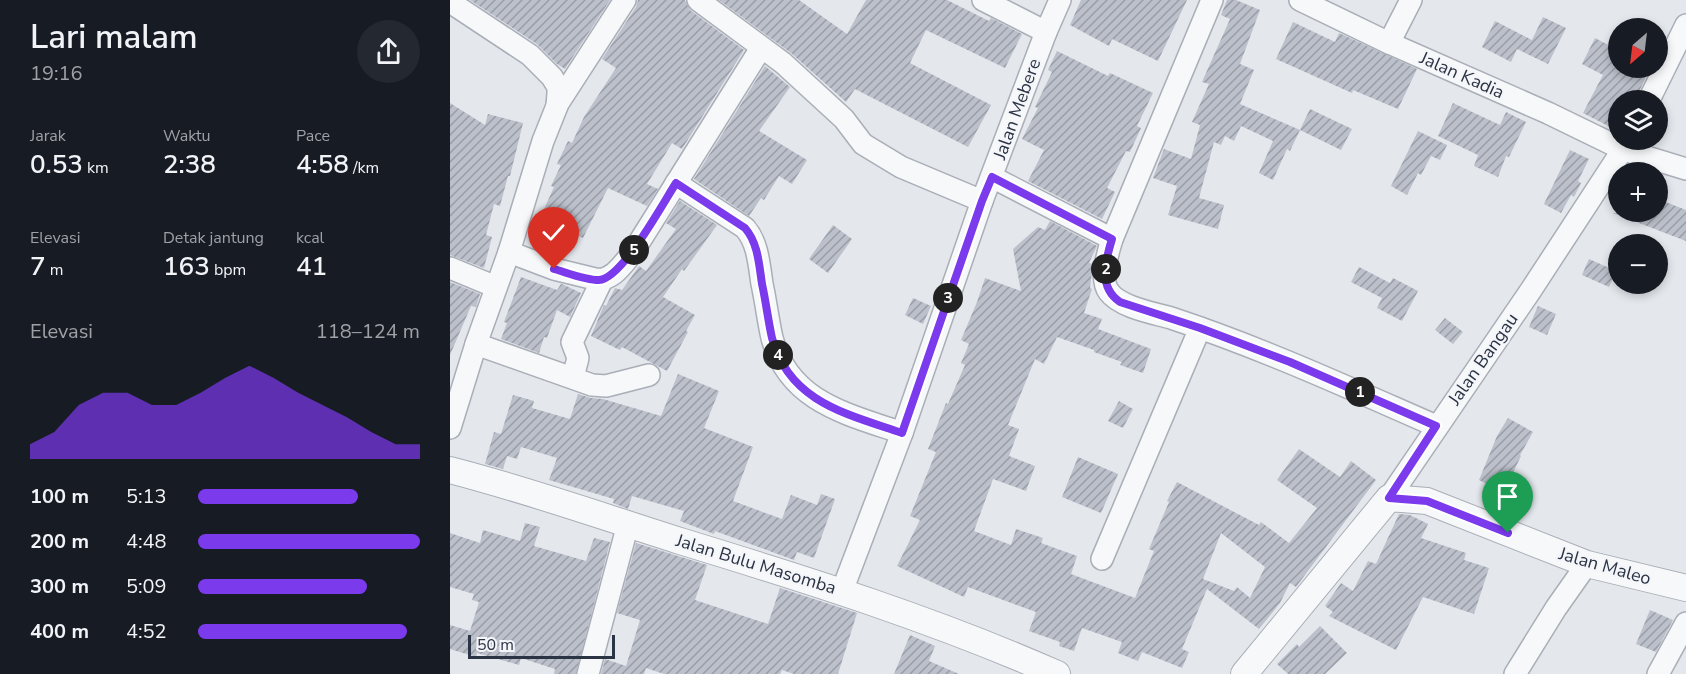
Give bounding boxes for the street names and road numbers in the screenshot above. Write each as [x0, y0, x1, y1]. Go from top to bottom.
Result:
street label: Jalan Kadia [1415, 45, 1508, 104]
street label: Jalan Mebere [987, 55, 1046, 164]
street label: Jalan Bangau [1442, 308, 1524, 411]
street label: Jalan Bulu Masomba [672, 528, 839, 600]
street label: Jalan Maleo [1555, 541, 1654, 591]

